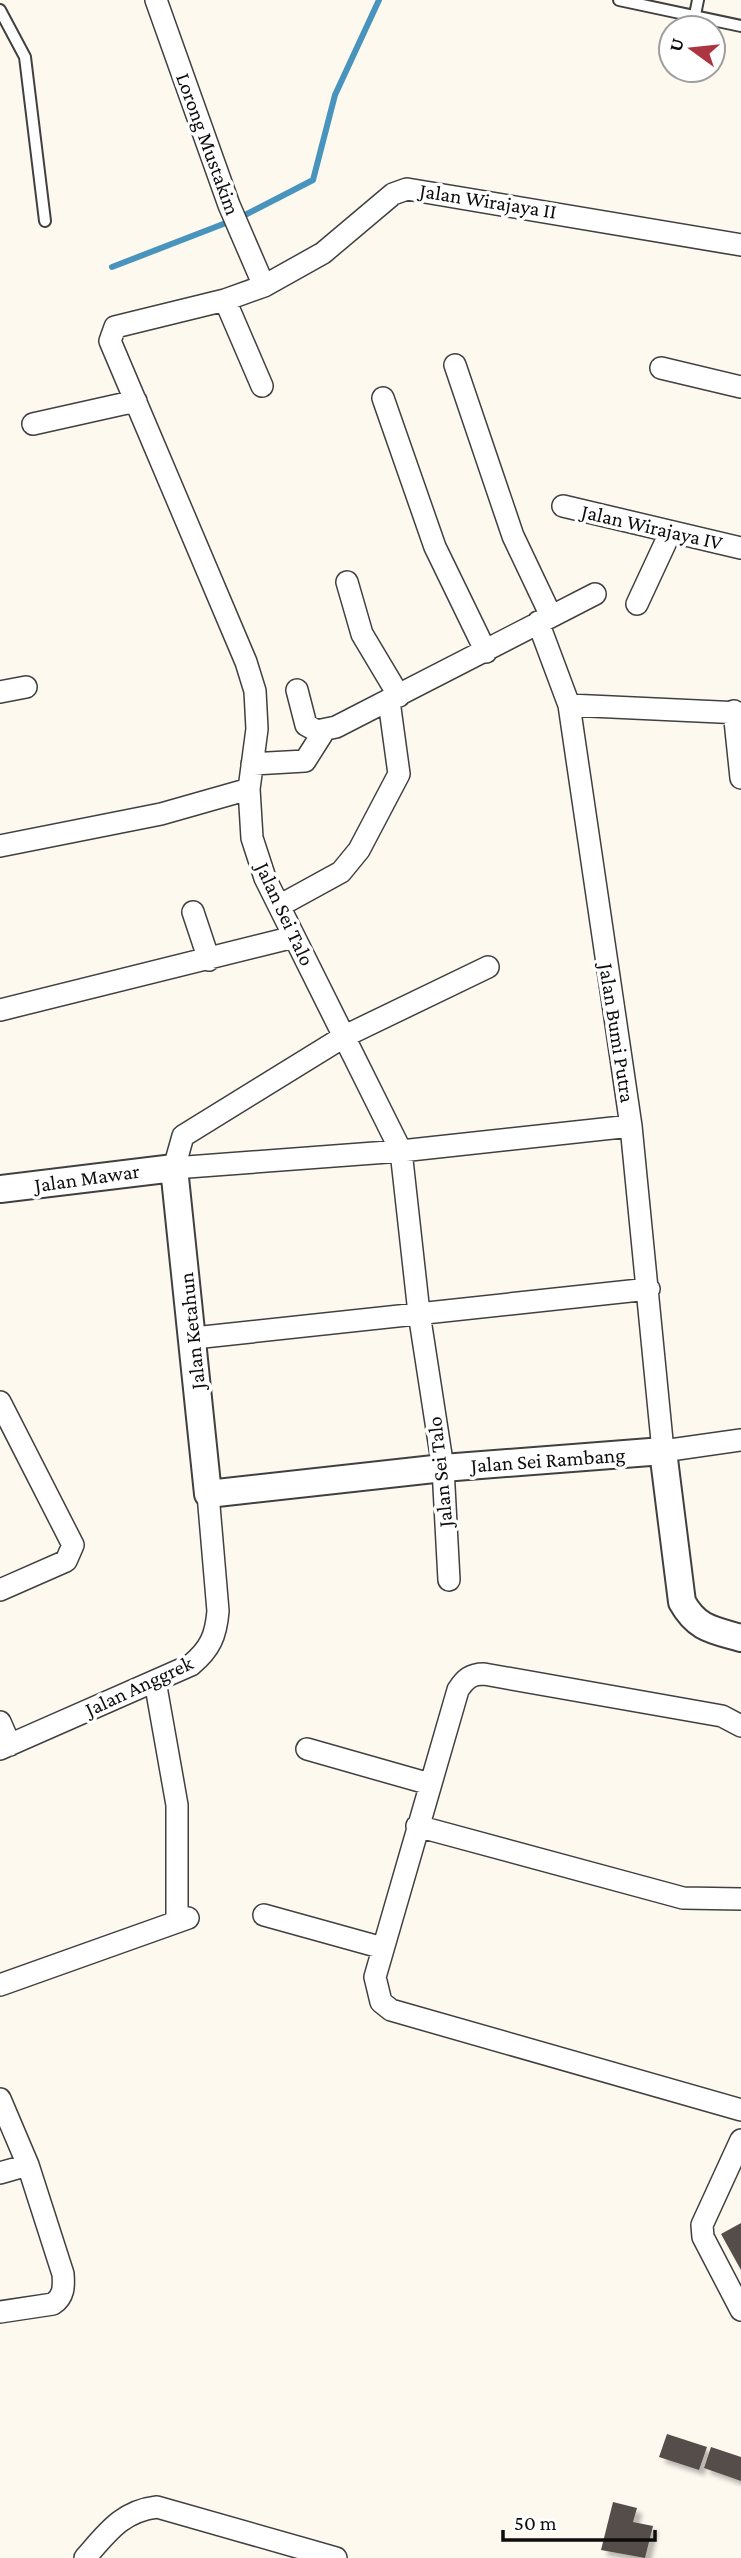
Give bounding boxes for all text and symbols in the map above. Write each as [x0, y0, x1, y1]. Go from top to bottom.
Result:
north arrow [657, 14, 727, 84]
text: U [664, 36, 688, 54]
street label: Lorong Mustakim [171, 70, 245, 218]
street label: Jalan Wirajaya II [416, 178, 558, 224]
street label: Jalan Wirajaya IV [577, 499, 725, 555]
street label: Jalan Sei Talo [250, 857, 319, 969]
street label: Jalan Bumi Putra [594, 960, 640, 1105]
street label: Jalan Mawar [31, 1159, 142, 1198]
street label: Jalan Ketahun [174, 1271, 210, 1393]
street label: Jalan Sei Talo [422, 1415, 458, 1531]
street label: Jalan Sei Rambang [468, 1443, 626, 1478]
street label: Jalan Anggrek [79, 1651, 197, 1722]
scale bar [503, 2498, 655, 2542]
text: 50 m [514, 2511, 557, 2535]

